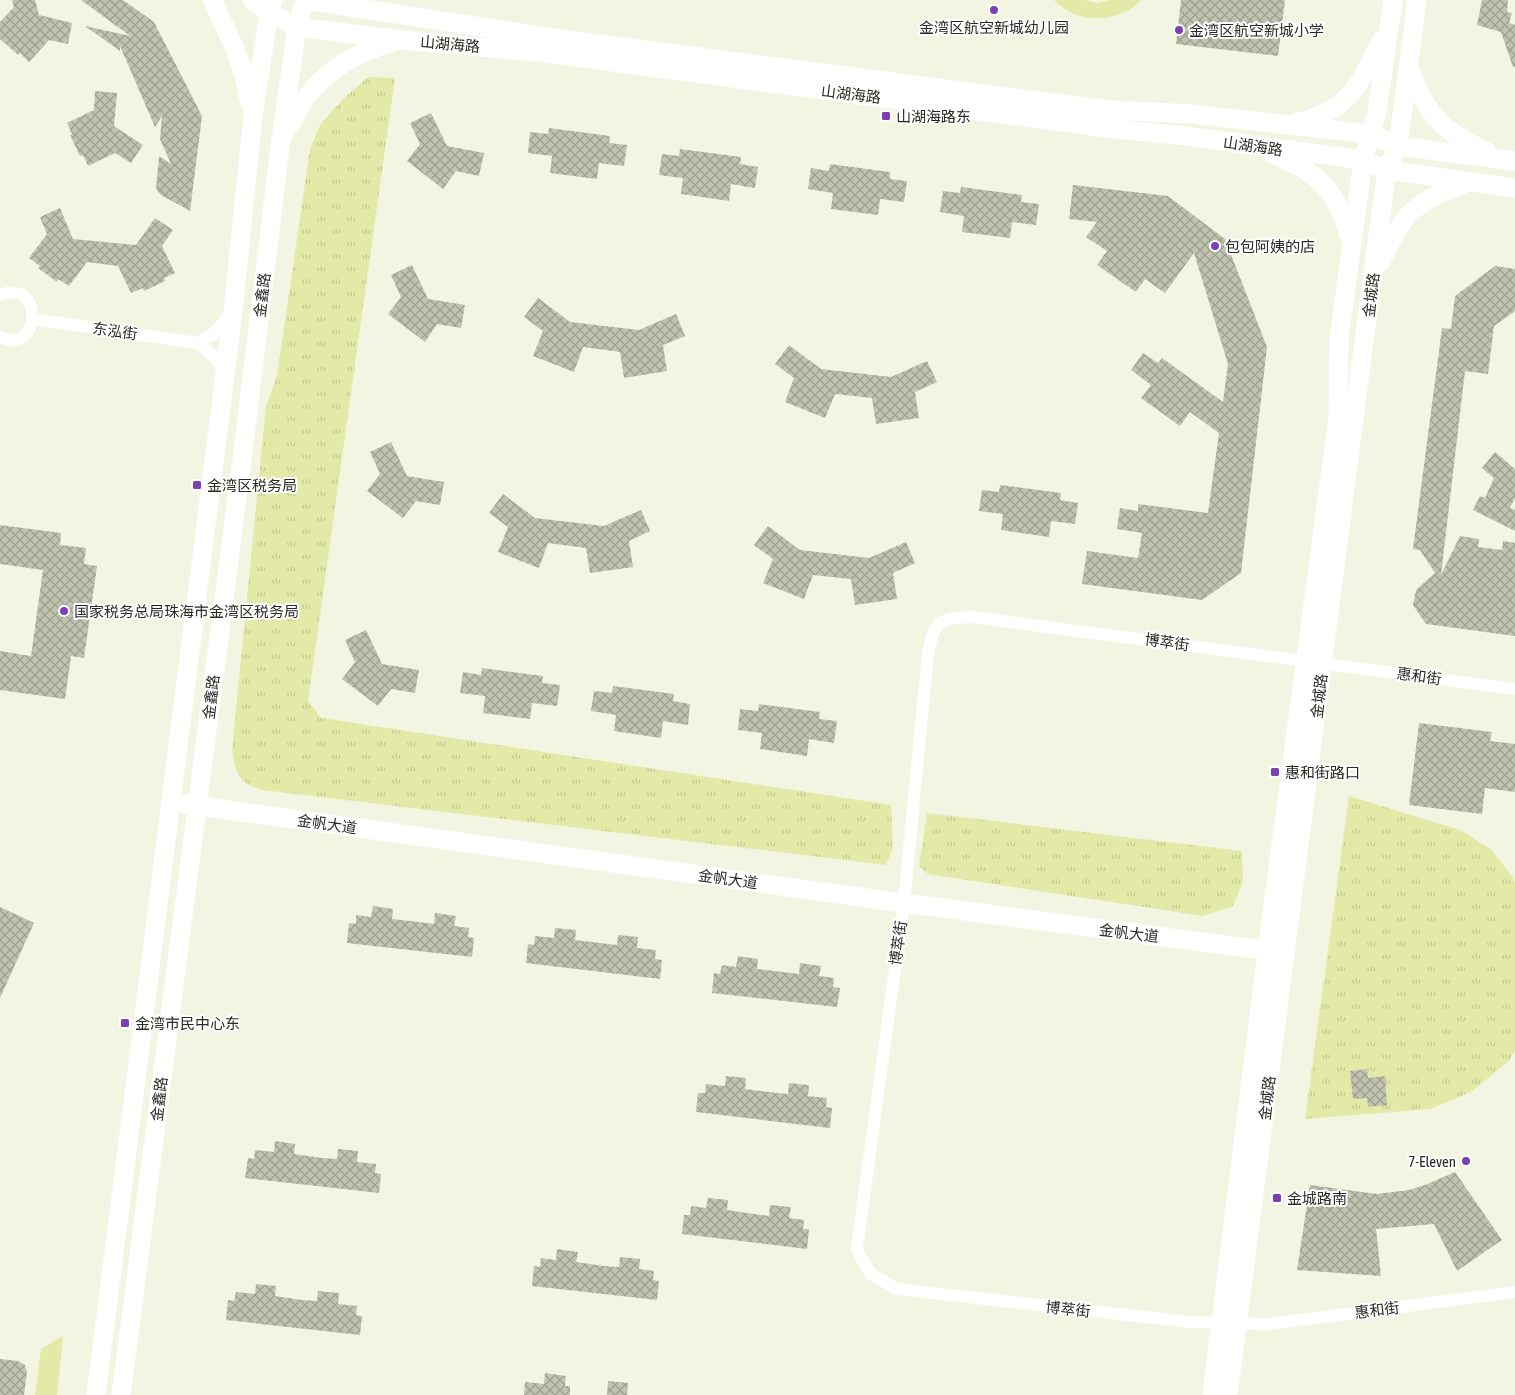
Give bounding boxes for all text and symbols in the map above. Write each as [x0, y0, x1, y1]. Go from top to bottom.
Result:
marker: 金湾区航空新城幼儿园 [988, 4, 1000, 16]
place label: 金湾区航空新城幼儿园 [919, 19, 1069, 36]
place label: 金湾区航空新城小学 [1189, 22, 1324, 39]
marker: 金湾区航空新城小学 [1173, 24, 1185, 36]
street label: 山湖海路 [419, 33, 481, 55]
street label: 山湖海路 [820, 82, 882, 106]
place label: 山湖海路东 [896, 108, 971, 125]
marker: 山湖海路东 [880, 110, 892, 122]
street label: 山湖海路 [1222, 133, 1284, 159]
place label: 包包阿姨的店 [1225, 238, 1315, 255]
marker: 包包阿姨的店 [1209, 240, 1221, 252]
street label: 金鑫路 [251, 272, 273, 318]
street label: 金城路 [1360, 272, 1382, 318]
street label: 东泓街 [92, 319, 138, 343]
place label: 金湾区税务局 [207, 477, 297, 494]
marker: 金湾区税务局 [191, 479, 203, 491]
place label: 国家税务总局珠海市金湾区税务局 [74, 603, 299, 620]
marker: 国家税务总局珠海市金湾区税务局 [58, 605, 70, 617]
street label: 博萃街 [1144, 630, 1190, 654]
street label: 惠和街 [1396, 664, 1442, 688]
street label: 金城路 [1308, 673, 1330, 719]
street label: 金鑫路 [200, 674, 222, 720]
place label: 惠和街路口 [1285, 764, 1360, 781]
marker: 惠和街路口 [1269, 766, 1281, 778]
street label: 金帆大道 [296, 811, 358, 837]
street label: 金帆大道 [697, 866, 759, 892]
street label: 博萃街 [886, 920, 910, 966]
street label: 金帆大道 [1098, 921, 1160, 945]
place label: 金湾市民中心东 [135, 1015, 240, 1032]
marker: 金湾市民中心东 [119, 1017, 131, 1029]
street label: 金城路 [1256, 1075, 1278, 1121]
street label: 金鑫路 [148, 1076, 170, 1122]
place label: 7-Eleven [1408, 1153, 1456, 1170]
marker: 7-Eleven [1460, 1155, 1472, 1167]
place label: 金城路南 [1287, 1190, 1347, 1207]
marker: 金城路南 [1271, 1192, 1283, 1204]
street label: 博萃街 [1045, 1298, 1091, 1320]
street label: 惠和街 [1354, 1299, 1400, 1321]

